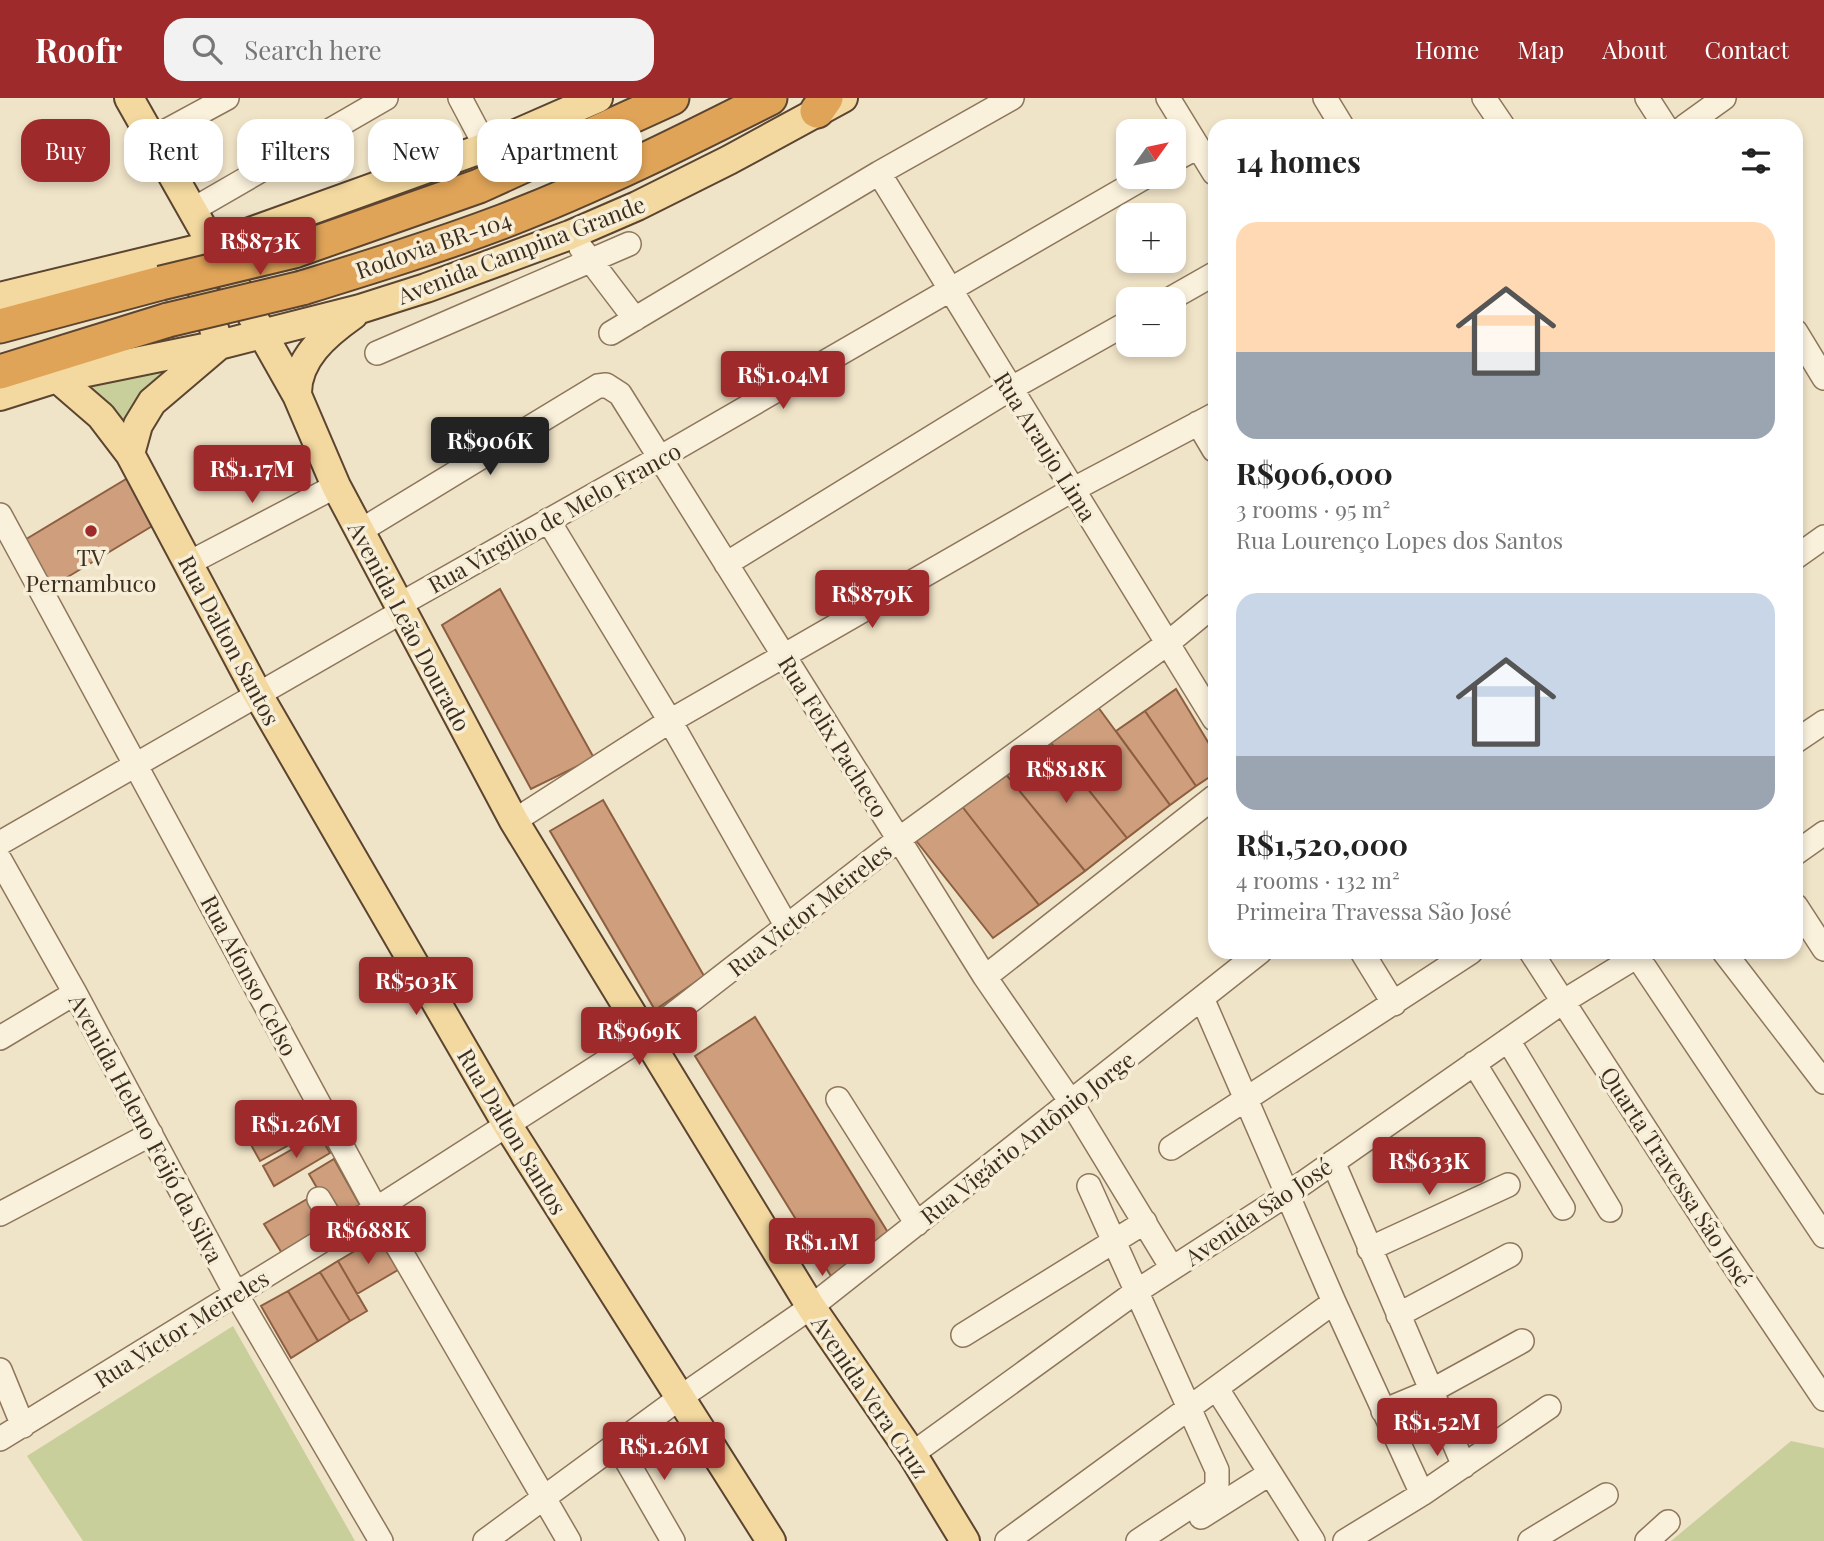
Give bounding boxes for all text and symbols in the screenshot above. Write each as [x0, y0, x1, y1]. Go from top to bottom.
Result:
search box [164, 18, 654, 81]
text: Roofr [35, 27, 122, 71]
icon: search [188, 30, 226, 68]
text: Search here [244, 32, 382, 67]
text: Home [1415, 33, 1479, 65]
text: Map [1517, 33, 1564, 65]
text: About [1602, 33, 1666, 65]
text: Contact [1704, 33, 1789, 65]
chip: Buy [21, 119, 110, 182]
chip: Rent [124, 119, 223, 182]
chip: Filters [237, 119, 354, 182]
chip: New [368, 119, 463, 182]
chip: Apartment [477, 119, 642, 182]
north arrow [1116, 119, 1186, 189]
map controls [1116, 119, 1186, 357]
text: 14 homes [1236, 141, 1361, 181]
icon: filters [1737, 142, 1775, 180]
street label: Avenida Campina Grande [392, 187, 649, 311]
street label: Rodovia BR-104 [351, 203, 515, 285]
button: + [1116, 203, 1186, 273]
pin: R$873K [203, 218, 317, 277]
text: R$873K [220, 224, 300, 255]
icon: home [1443, 268, 1569, 394]
button: − [1116, 287, 1186, 357]
pin: R$1.04M [718, 352, 848, 411]
text: R$1.04M [737, 358, 829, 389]
street label: Rua Araujo Lima [988, 365, 1105, 527]
pin: R$906K [433, 418, 547, 477]
text: R$906K [447, 424, 533, 455]
street label: Rua Virgilio de Melo Franco [422, 434, 686, 600]
pin: R$1.17M [187, 446, 317, 505]
text: R$1.17M [210, 452, 294, 483]
text: R$906,000 [1236, 453, 1393, 493]
text: 3 rooms · 95 m² [1236, 493, 1390, 524]
street label: Avenida Leão Dourado [341, 515, 478, 736]
marker: TV Pernambuco [83, 523, 99, 539]
text: Rua Lourenço Lopes dos Santos [1236, 524, 1563, 555]
place label: TV Pernambuco [26, 541, 156, 598]
street label: Rua Dalton Santos [172, 549, 288, 731]
pin: R$879K [815, 570, 929, 630]
text: R$879K [831, 577, 913, 608]
icon: home [1443, 639, 1569, 765]
street label: Rua Felix Pacheco [772, 649, 896, 823]
pin: R$818K [1009, 746, 1123, 805]
text: R$818K [1026, 752, 1106, 783]
text: R$1,520,000 [1236, 824, 1408, 864]
street label: Rua Victor Meireles [721, 835, 897, 983]
text: 4 rooms · 132 m² [1236, 864, 1400, 895]
street label: Rua Afonso Celso [195, 889, 305, 1061]
text: Primeira Travessa São José [1236, 895, 1512, 926]
pin: R$503K [359, 958, 473, 1017]
text: R$503K [375, 964, 457, 995]
street label: Avenida Heleno Feijó da Silva [62, 987, 231, 1268]
pin: R$969K [582, 1007, 696, 1067]
text: R$969K [597, 1014, 681, 1045]
street label: Rua Dalton Santos [451, 1042, 575, 1220]
street label: Rua Vigário Antônio Jorge [913, 1043, 1141, 1231]
street label: Quarta Travessa São José [1594, 1060, 1760, 1292]
pin: R$1.26M [231, 1100, 361, 1160]
text: R$1.26M [251, 1107, 341, 1138]
pin: R$633K [1372, 1138, 1486, 1197]
text: R$633K [1389, 1144, 1469, 1175]
street label: Avenida São José [1177, 1150, 1338, 1272]
pin: R$688K [311, 1206, 425, 1266]
text: R$688K [326, 1213, 410, 1244]
pin: R$1.1M [765, 1218, 879, 1278]
text: R$1.1M [785, 1225, 859, 1256]
street label: Rua Victor Meireles [88, 1262, 274, 1394]
street label: Avenida Vera Cruz [805, 1308, 937, 1483]
pin: R$1.52M [1372, 1398, 1502, 1458]
text: R$1.52M [1393, 1405, 1481, 1436]
pin: R$1.26M [599, 1422, 729, 1482]
text: R$1.26M [619, 1429, 709, 1460]

